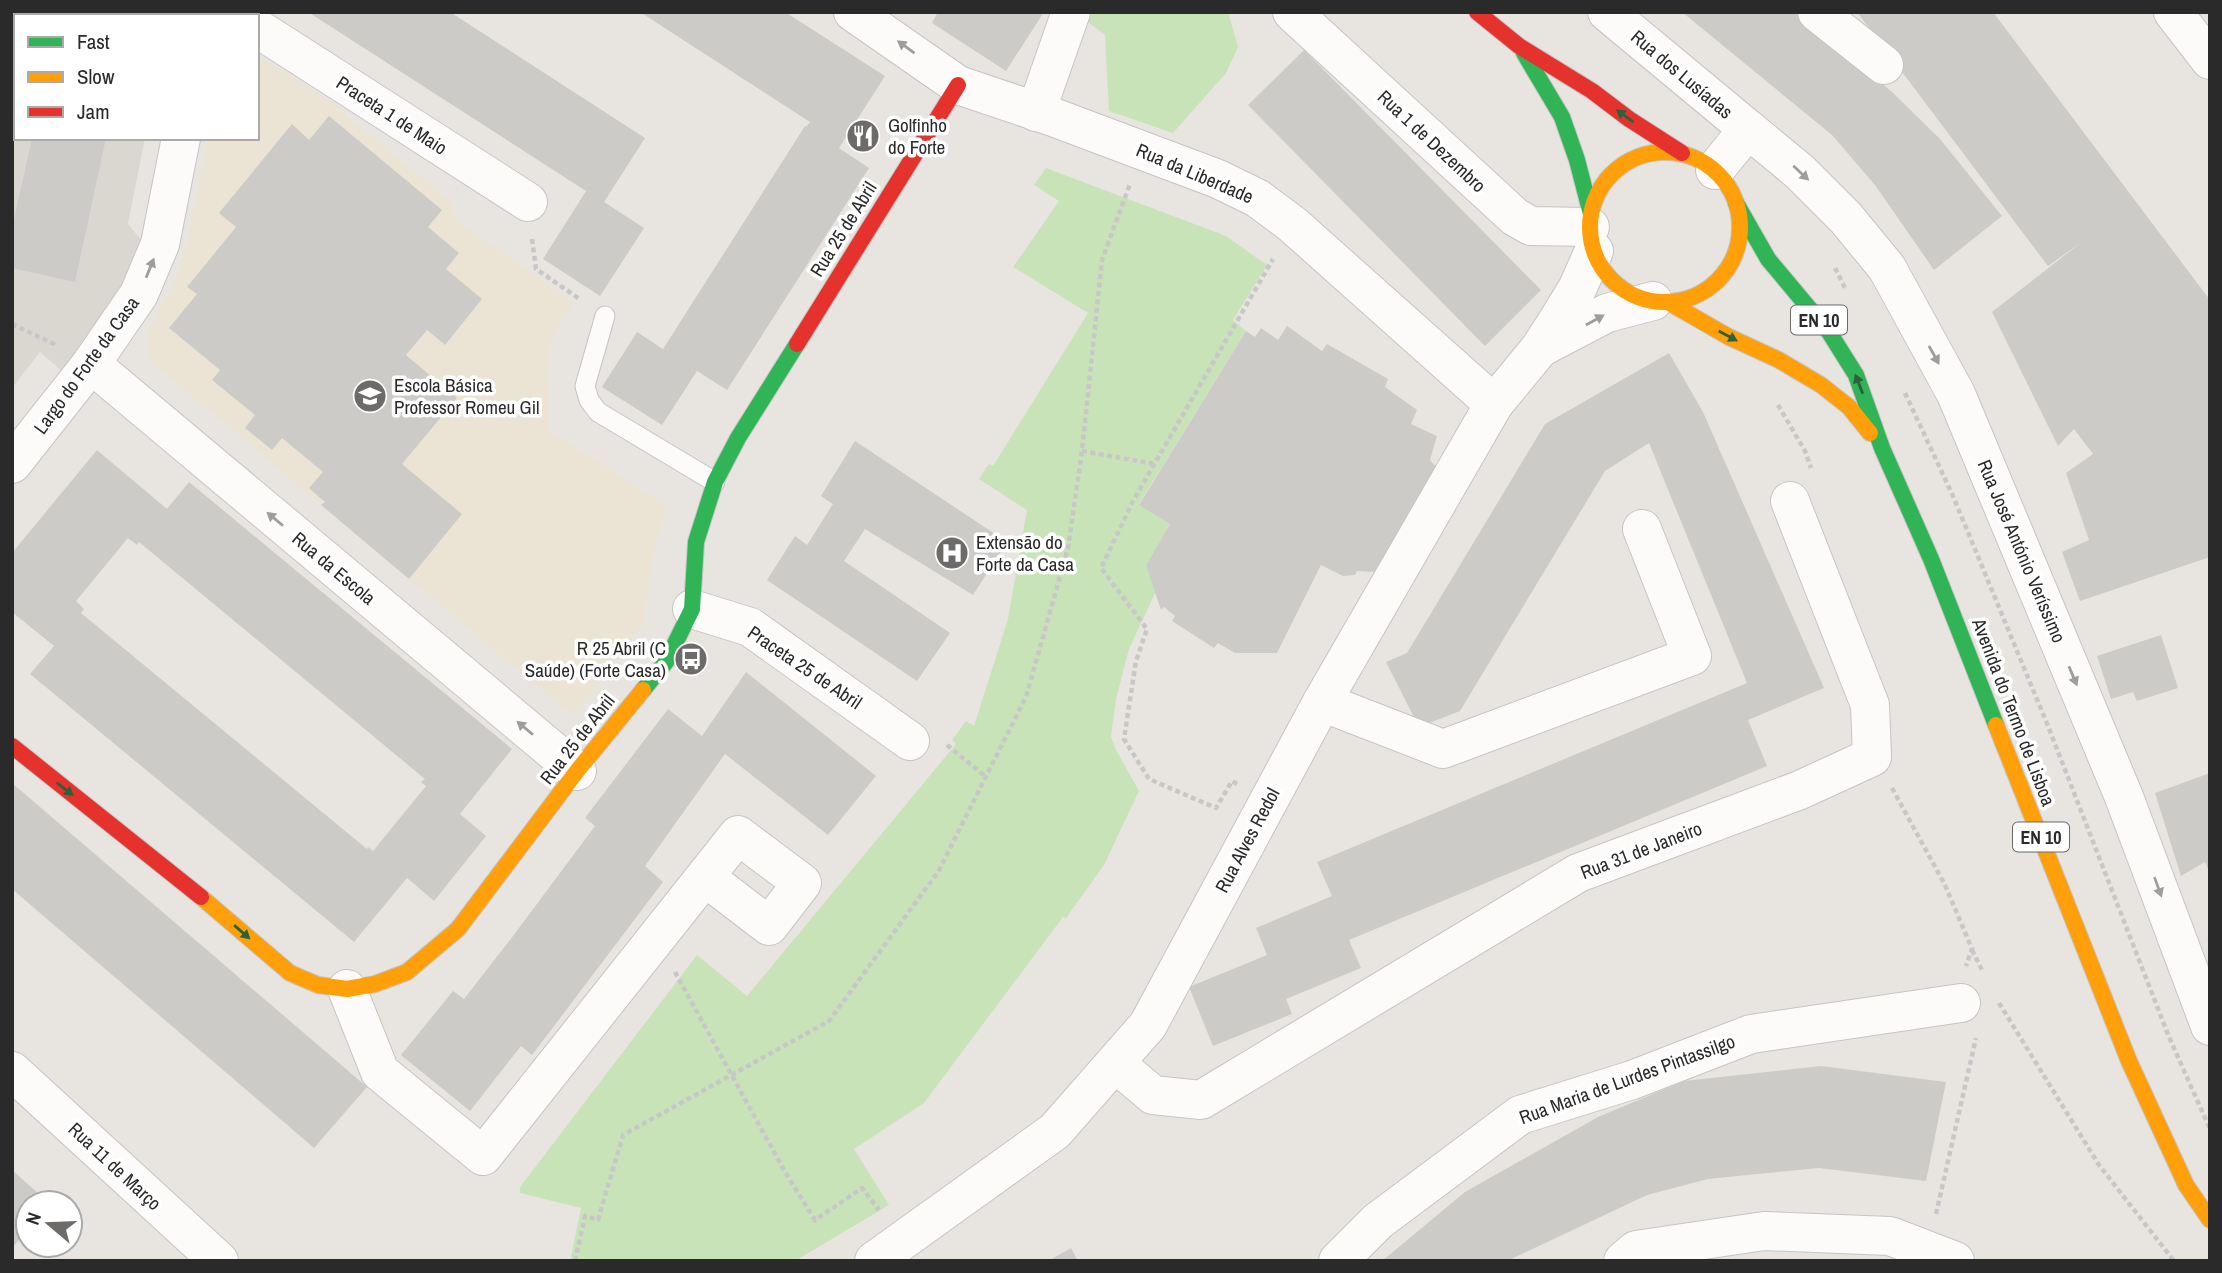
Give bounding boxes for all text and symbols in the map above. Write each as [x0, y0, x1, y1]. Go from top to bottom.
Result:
legend [14, 14, 259, 140]
street label: Rua dos Lusíadas [1626, 24, 1739, 124]
text: Fast [77, 27, 110, 56]
one-way arrow [897, 41, 915, 55]
text: Slow [77, 62, 115, 91]
street label: Praceta 1 de Maio [332, 69, 452, 161]
street label: Rua 1 de Dezembro [1372, 84, 1492, 198]
text: Jam [77, 97, 110, 126]
one-way arrow [1616, 109, 1635, 123]
place label: Golfinho do Forte [888, 112, 947, 160]
restaurant icon: Golfinho do Forte [844, 117, 882, 155]
street label: Rua da Liberdade [1133, 137, 1257, 209]
one-way arrow [1792, 164, 1809, 180]
street label: Rua 25 de Abril [804, 177, 882, 281]
one-way arrow [144, 258, 155, 279]
street label: Largo do Forte da Casa [27, 291, 145, 439]
road number: EN 10 [1791, 306, 1847, 334]
one-way arrow [1585, 314, 1604, 326]
one-way arrow [1718, 329, 1738, 341]
one-way arrow [1928, 345, 1940, 365]
place label: Escola Básica Professor Romeu Gil [394, 372, 539, 420]
one-way arrow [1853, 373, 1864, 394]
school or university icon: Escola Básica Professor Romeu Gil [351, 377, 389, 415]
street label: Rua José António Veríssimo [1972, 455, 2072, 647]
one-way arrow [267, 512, 284, 527]
street label: Rua da Escola [287, 525, 381, 611]
place label: Extensão do Forte da Casa [976, 529, 1074, 577]
hospital icon: Extensão do Forte da Casa [933, 534, 971, 572]
street label: Avenida do Termo de Lisboa [1966, 614, 2062, 810]
street label: Praceta 25 de Abril [743, 619, 867, 715]
place label: R 25 Abril (C Saúde) (Forte Casa) [525, 635, 666, 683]
bus stop icon: R 25 Abril (C Saúde) (Forte Casa) [672, 640, 710, 678]
one-way arrow [2068, 665, 2079, 686]
street label: Rua 25 de Abril [534, 689, 620, 789]
one-way arrow [516, 720, 534, 735]
one-way arrow [57, 781, 74, 796]
street label: Rua Alves Redol [1208, 783, 1286, 897]
street label: Rua 31 de Janeiro [1576, 815, 1706, 885]
road number: EN 10 [2013, 822, 2069, 852]
one-way arrow [2152, 876, 2163, 897]
one-way arrow [234, 924, 251, 939]
street label: Rua Maria de Lurdes Pintassilgo [1516, 1028, 1738, 1130]
street label: Rua 11 de Março [63, 1116, 167, 1216]
north arrow [14, 1189, 84, 1259]
text: N [19, 1209, 47, 1228]

